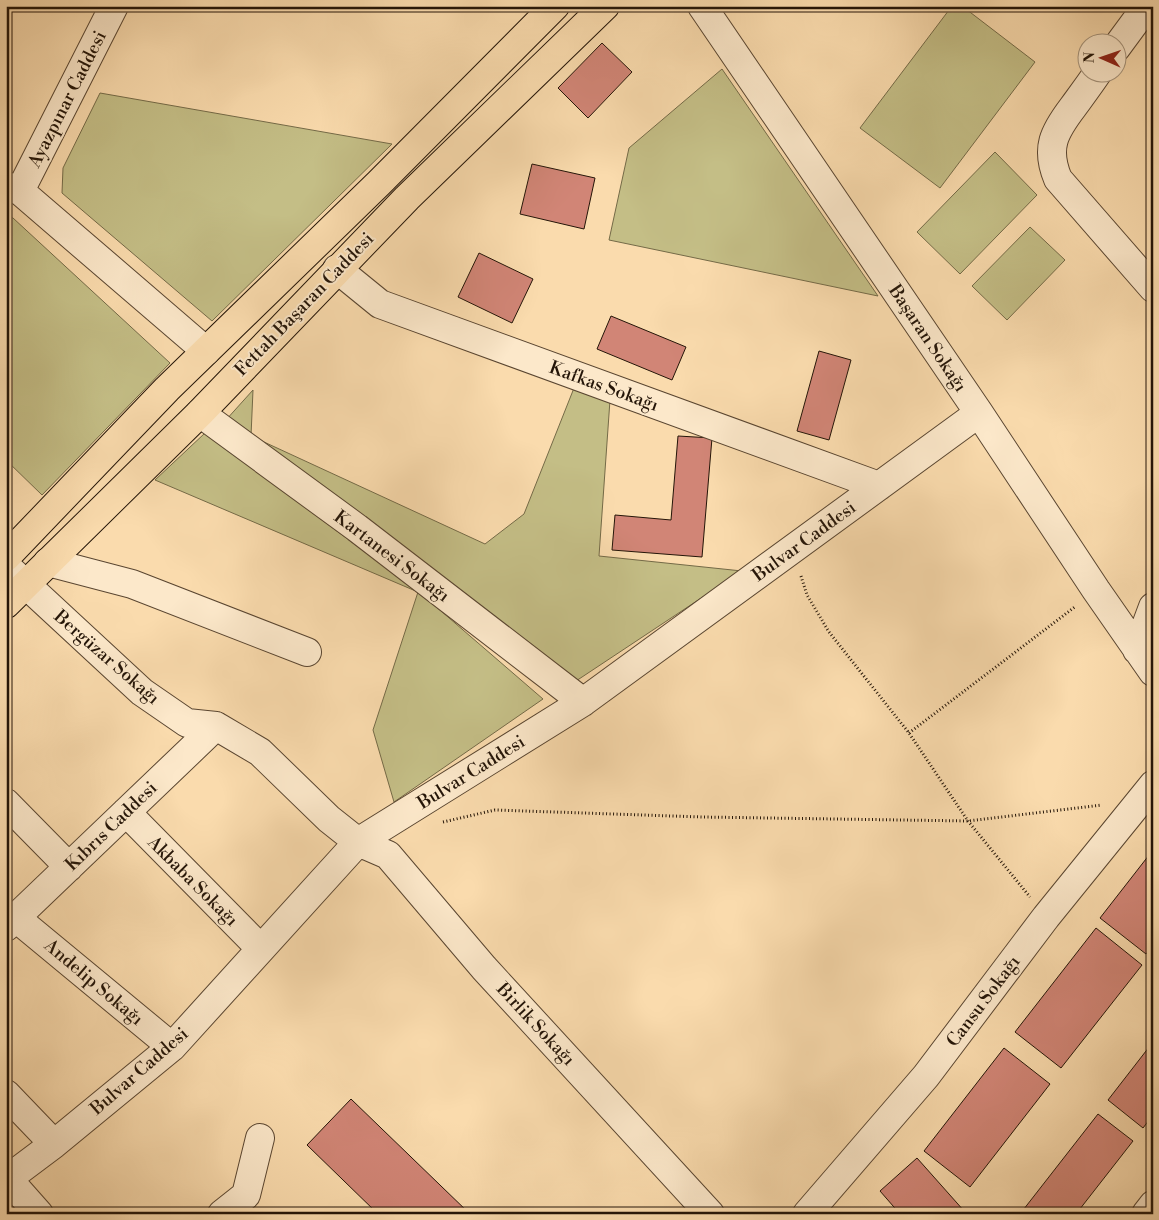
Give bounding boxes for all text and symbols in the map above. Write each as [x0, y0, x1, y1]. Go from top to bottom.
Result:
street label: Ayazpınar Caddesi [23, 27, 112, 172]
north arrow [1076, 32, 1126, 82]
text: N [1081, 52, 1099, 63]
street label: Fettah Başaran Caddesi [230, 228, 379, 381]
street label: Başaran Sokağı [883, 279, 972, 396]
street label: Kafkas Sokağı [546, 356, 662, 417]
street label: Bulvar Caddesi [747, 496, 861, 587]
street label: Kartanesi Sokağı [329, 505, 454, 607]
street label: Bergüzar Sokağı [48, 604, 164, 710]
street label: Bulvar Caddesi [412, 730, 529, 815]
street label: Kıbrıs Caddesi [60, 777, 162, 876]
street label: Akbaba Sokağı [142, 830, 243, 932]
street label: Andelip Sokağı [39, 934, 148, 1031]
street label: Cansu Sokağı [941, 951, 1025, 1052]
street label: Birlik Sokağı [491, 977, 580, 1071]
street label: Bulvar Caddesi [85, 1022, 193, 1121]

